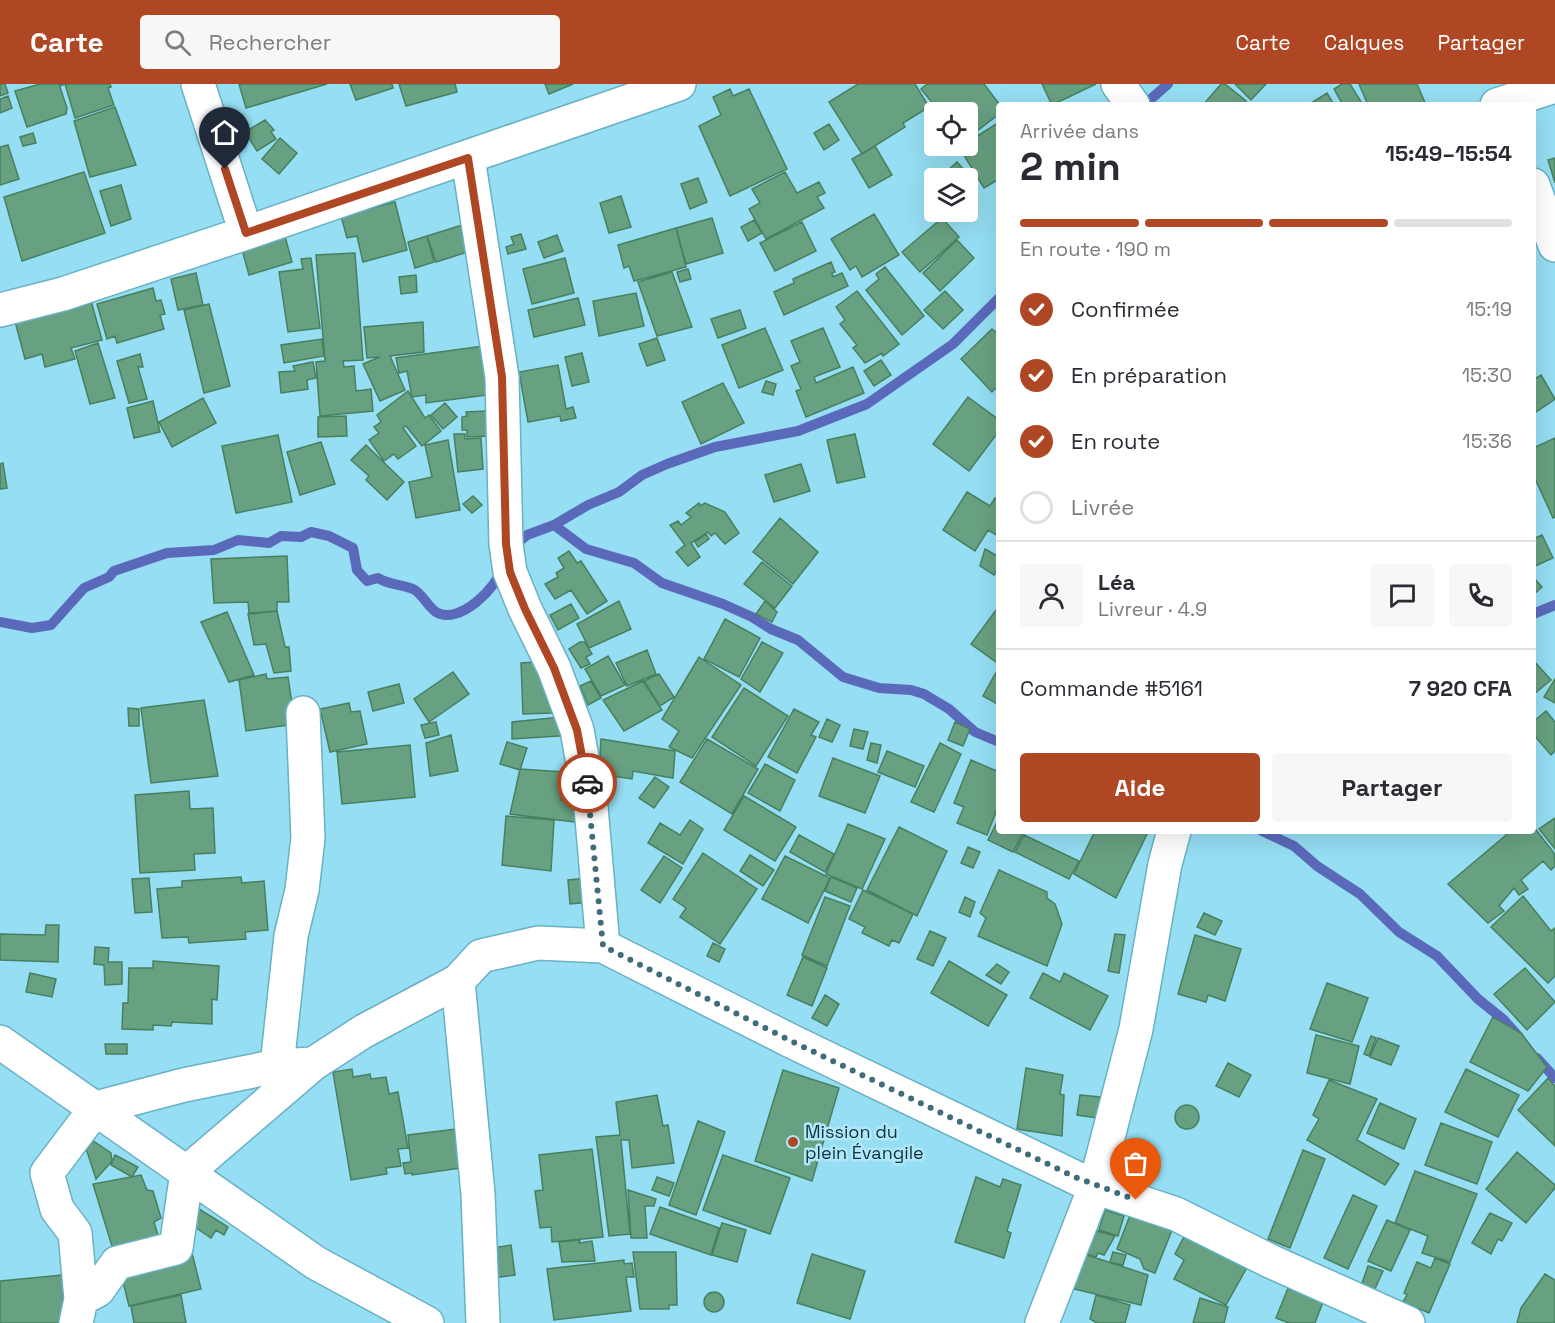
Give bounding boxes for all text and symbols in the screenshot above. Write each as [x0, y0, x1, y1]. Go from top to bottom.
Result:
search box [140, 15, 560, 69]
text: Carte [30, 24, 104, 60]
icon: search [161, 26, 194, 59]
text: Rechercher [209, 28, 331, 56]
text: Carte [1236, 29, 1291, 56]
text: Calques [1324, 29, 1404, 56]
text: Partager [1437, 29, 1525, 56]
map controls [924, 102, 978, 222]
button: locate [924, 102, 978, 156]
pin [199, 107, 250, 169]
icon: home [208, 116, 241, 149]
text: Arrivée dans [1020, 118, 1139, 144]
text: 15:49–15:54 [1385, 139, 1512, 167]
text: 2 min [1020, 142, 1121, 191]
button: layers [924, 168, 978, 222]
text: En route · 190 m [1020, 236, 1171, 262]
icon: check [1020, 293, 1053, 326]
text: Confirmée [1071, 295, 1180, 323]
text: 15:19 [1466, 296, 1512, 322]
icon: check [1020, 359, 1053, 392]
text: En préparation [1071, 361, 1227, 389]
text: 15:30 [1462, 362, 1512, 388]
icon: check [1020, 425, 1053, 458]
text: En route [1071, 427, 1160, 455]
text: 15:36 [1462, 428, 1512, 454]
text: Livrée [1071, 493, 1134, 521]
button: person [1020, 564, 1083, 627]
button: chat [1371, 564, 1434, 627]
button: phone [1449, 564, 1512, 627]
text: Léa [1098, 568, 1135, 596]
text: Livreur · 4.9 [1098, 596, 1207, 622]
text: Commande #5161 [1020, 674, 1203, 702]
text: 7 920 CFA [1409, 674, 1512, 702]
courier [557, 753, 617, 813]
button: Aide [1020, 753, 1260, 822]
button: Partager [1272, 753, 1512, 822]
icon: car [571, 767, 604, 800]
place label: Mission du plein Évangile [805, 1120, 924, 1164]
marker: Mission du plein Évangile [786, 1135, 800, 1149]
pin [1110, 1138, 1161, 1200]
icon: bag [1119, 1147, 1152, 1180]

